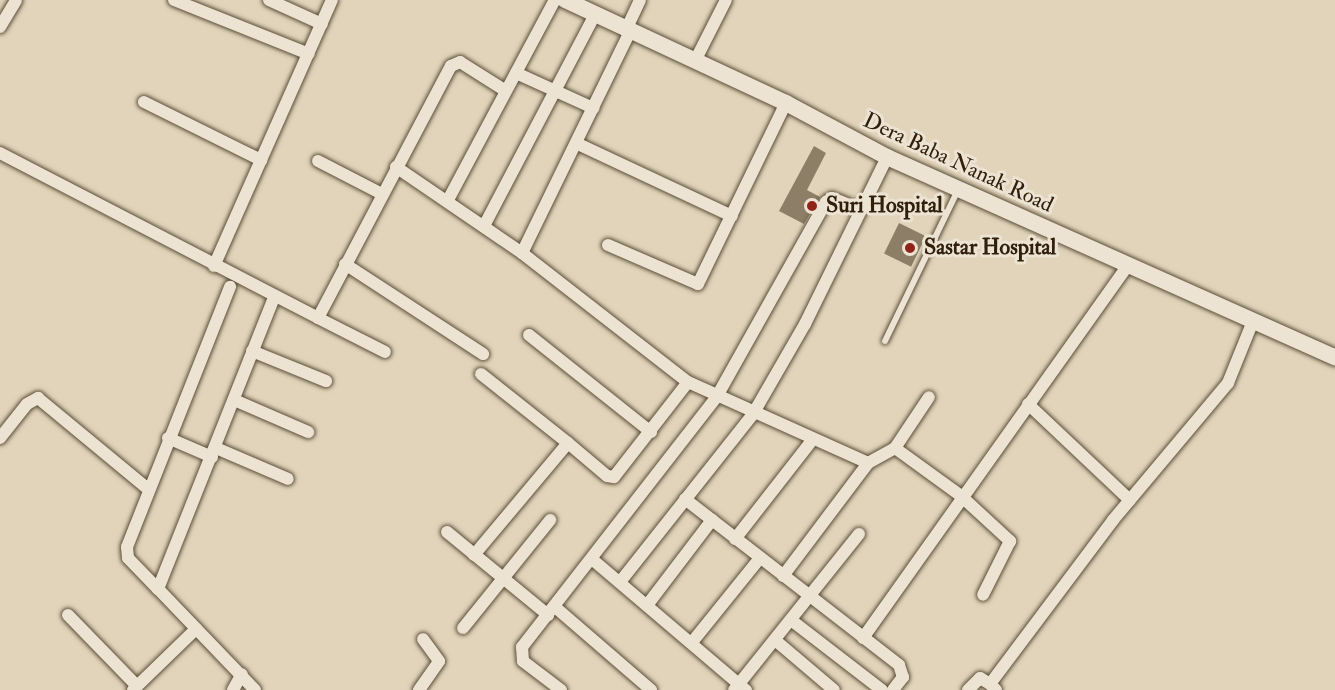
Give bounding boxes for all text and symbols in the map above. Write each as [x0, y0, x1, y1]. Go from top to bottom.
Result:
street label: Dera Baba Nanak Road [859, 107, 1057, 219]
place label: Suri Hospital [826, 193, 943, 219]
marker: Suri Hospital [803, 197, 821, 215]
place label: Sastar Hospital [924, 235, 1056, 261]
marker: Sastar Hospital [901, 239, 919, 257]

